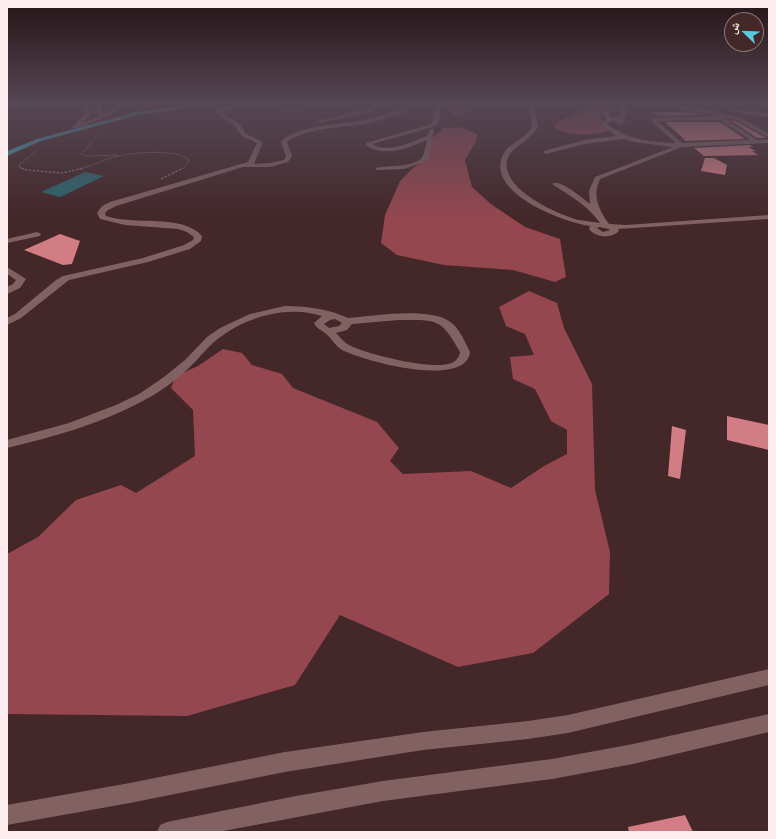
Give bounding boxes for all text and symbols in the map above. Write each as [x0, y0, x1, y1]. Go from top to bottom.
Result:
north arrow [724, 12, 764, 52]
text: ش [725, 20, 743, 36]

